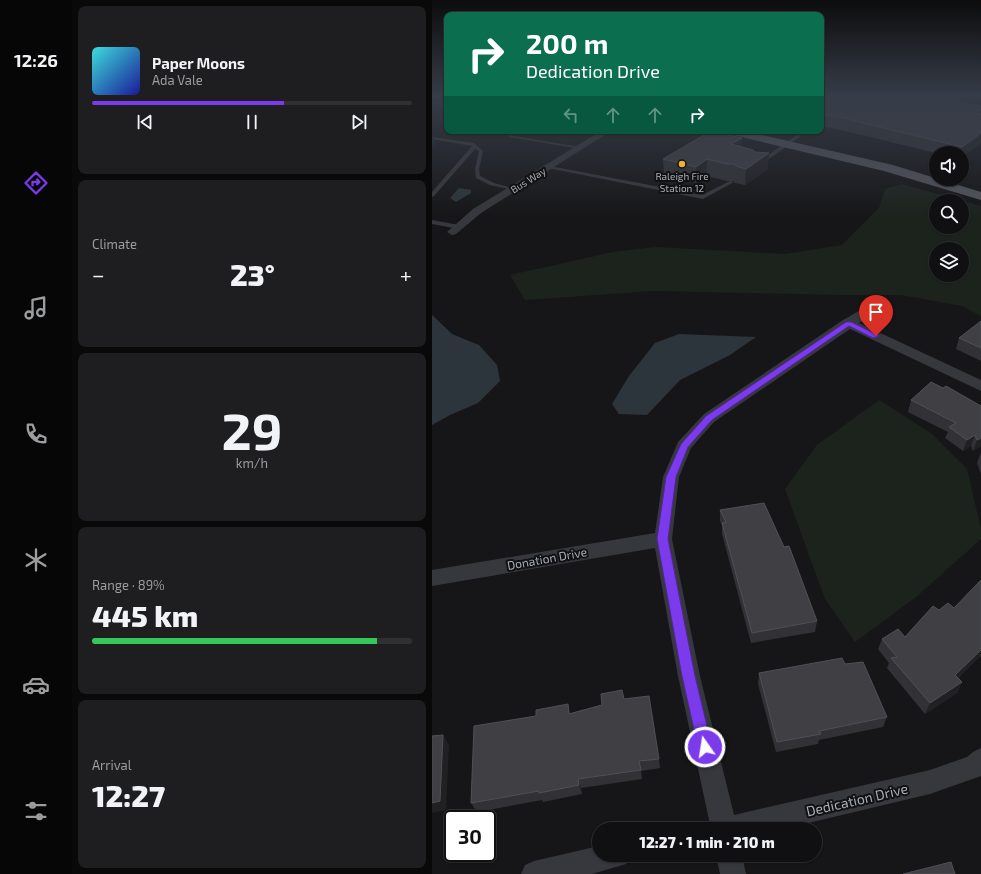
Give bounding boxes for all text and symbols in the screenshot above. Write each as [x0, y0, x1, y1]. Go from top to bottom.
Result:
text: 200 m [526, 26, 608, 60]
icon: right [460, 28, 512, 80]
text: 12:26 [14, 49, 58, 71]
text: Paper Moons [152, 54, 245, 72]
text: Dedication Drive [526, 60, 660, 82]
text: Ada Vale [152, 72, 203, 88]
icon: left [560, 104, 582, 126]
icon: ahead [602, 104, 624, 126]
icon: ahead [644, 104, 666, 126]
icon: right [686, 104, 708, 126]
icon: previous [134, 111, 156, 133]
icon: pause [241, 111, 263, 133]
icon: next [348, 111, 370, 133]
map controls [929, 146, 969, 282]
button: sound [929, 146, 969, 186]
marker: Raleigh Fire Station 12 [677, 159, 687, 169]
street label: Bus Way [508, 164, 548, 195]
icon: directions [22, 169, 50, 197]
place label: Raleigh Fire Station 12 [655, 170, 709, 194]
button: search [929, 194, 969, 234]
text: Climate [92, 236, 137, 252]
button: layers [929, 242, 969, 282]
text: 23° [230, 256, 275, 292]
text: − [92, 261, 105, 287]
text: + [400, 261, 412, 287]
icon: music [22, 294, 50, 322]
pin [859, 295, 893, 336]
icon: arrive [865, 301, 887, 323]
text: 29 [222, 398, 282, 460]
icon: phone [22, 420, 50, 448]
text: km/h [236, 455, 268, 471]
street label: Donation Drive [506, 544, 588, 572]
icon: climate [22, 546, 50, 574]
text: Range · 89% [92, 577, 165, 593]
text: 445 km [92, 597, 198, 633]
icon: car [22, 671, 50, 699]
position arrow [684, 726, 726, 768]
text: Arrival [92, 757, 132, 773]
text: 12:27 [92, 777, 165, 813]
street label: Dedication Drive [804, 780, 910, 820]
icon: filters [22, 797, 50, 825]
speed limit sign: 30 [444, 810, 496, 862]
text: 12:27 · 1 min · 210 m [639, 833, 775, 851]

